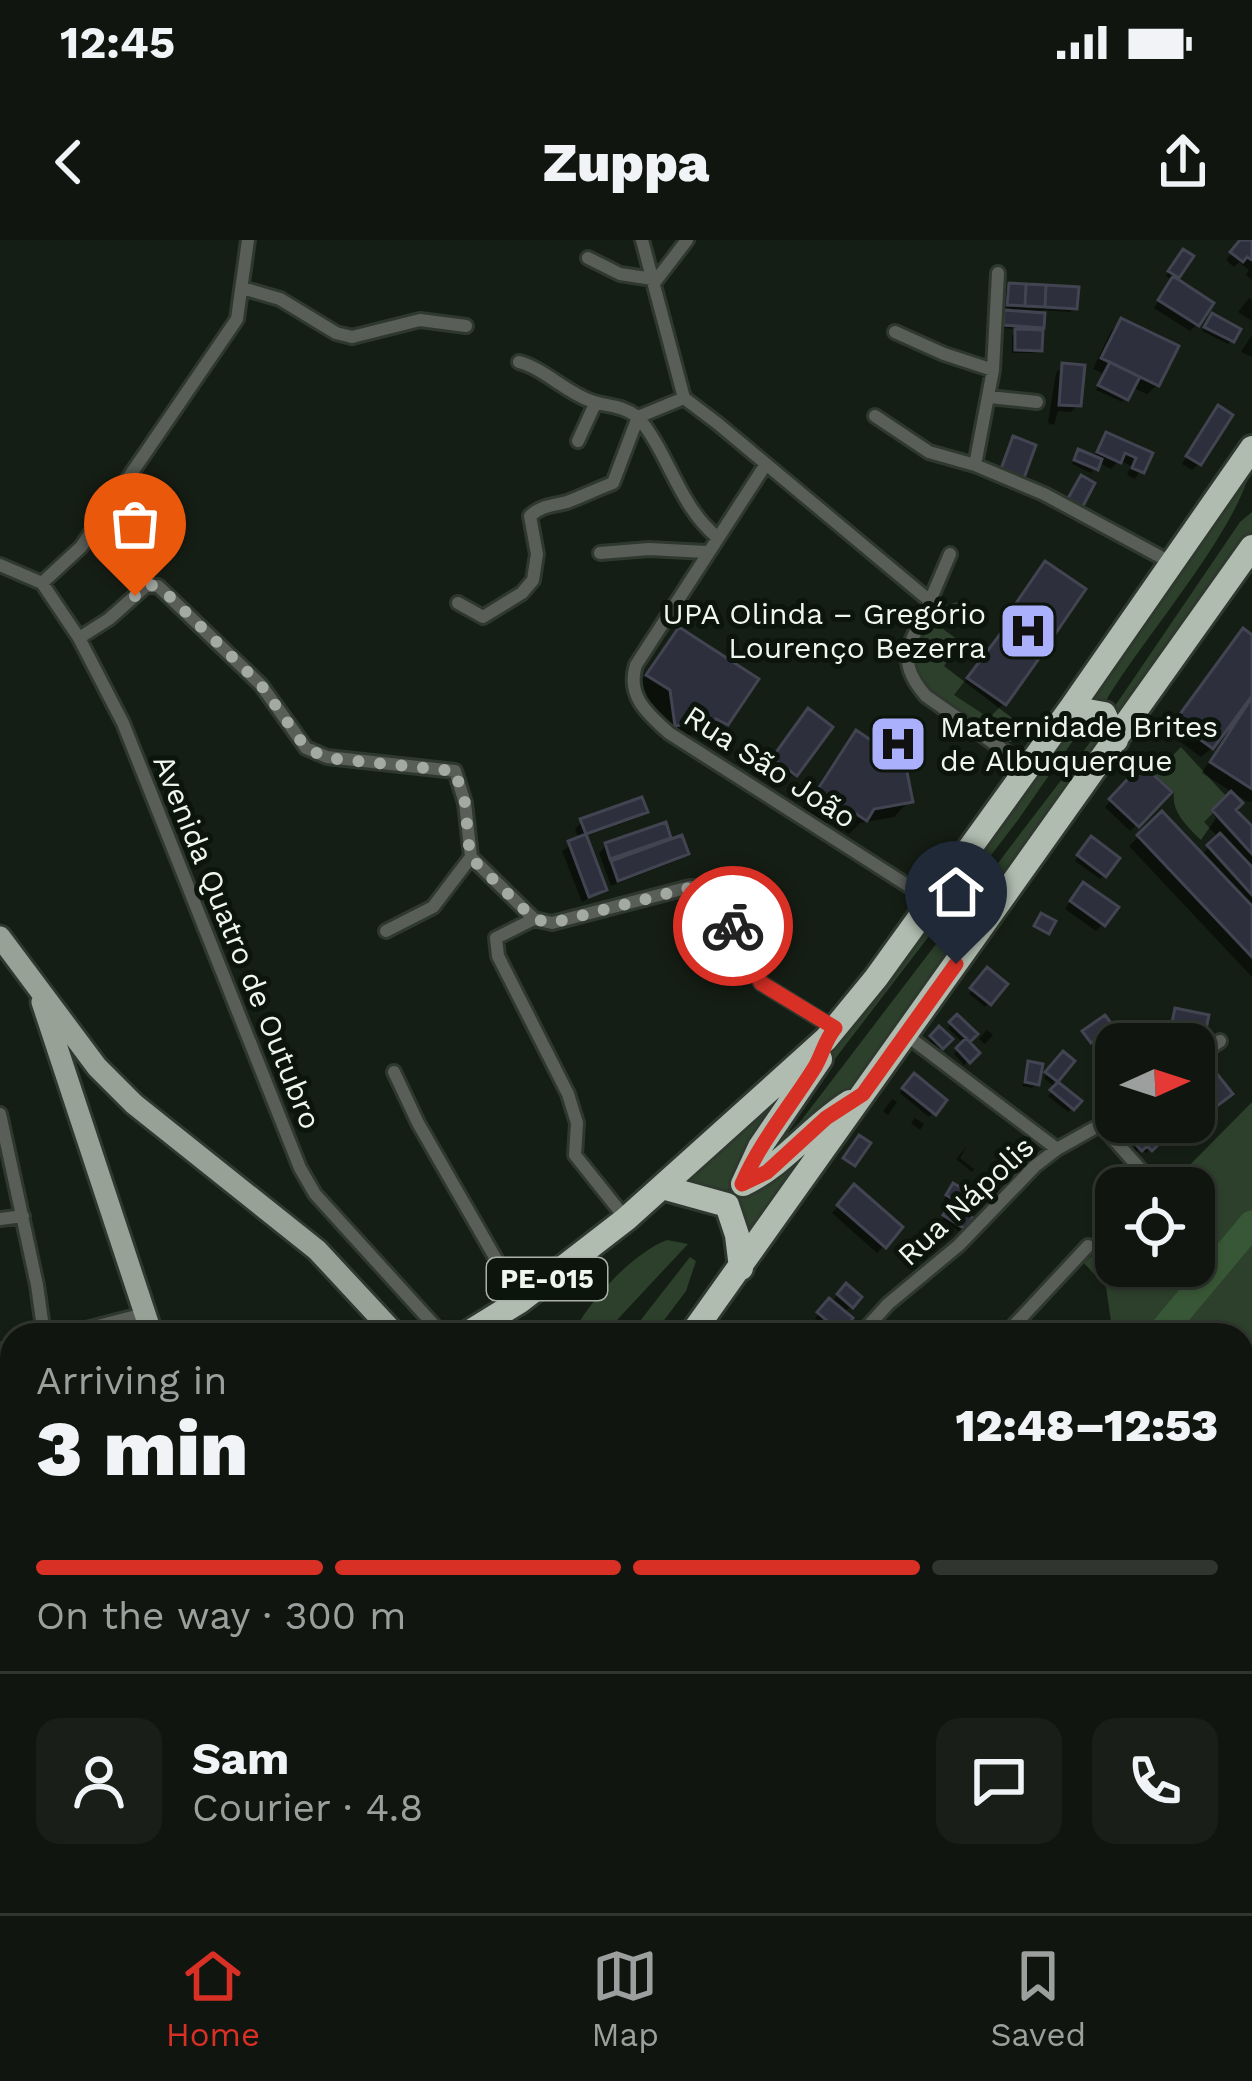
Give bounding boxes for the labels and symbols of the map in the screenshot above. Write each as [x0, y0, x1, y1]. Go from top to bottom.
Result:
pin [84, 473, 186, 596]
place label: UPA Olinda – Gregório Lourenço Bezerra [662, 596, 986, 665]
hospital icon: UPA Olinda – Gregório Lourenço Bezerra [997, 600, 1059, 662]
street label: Rua São João [678, 698, 863, 835]
place label: Maternidade Brites de Albuquerque [940, 709, 1218, 778]
hospital icon: Maternidade Brites de Albuquerque [867, 713, 929, 775]
street label: Avenida Quatro de Outubro [146, 750, 329, 1134]
pin [905, 841, 1007, 964]
courier [673, 866, 793, 986]
north arrow [1095, 1023, 1215, 1143]
street label: Rua Nápolis [890, 1129, 1041, 1273]
road number: PE-015 [487, 1258, 607, 1300]

